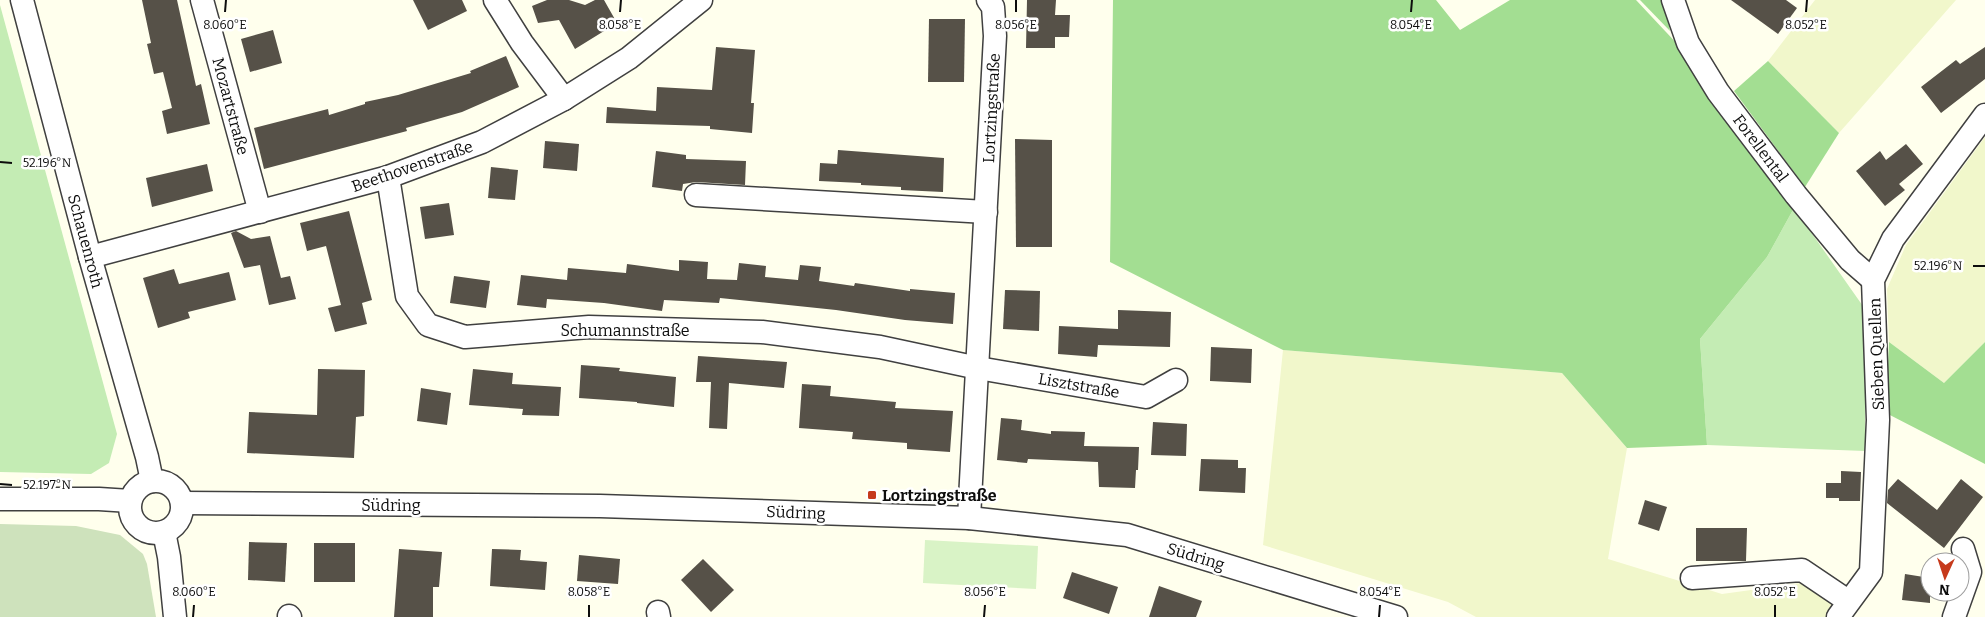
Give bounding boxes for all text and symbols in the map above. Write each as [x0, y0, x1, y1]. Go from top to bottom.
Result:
text: 8.060°E [203, 18, 247, 32]
text: 8.058°E [599, 18, 641, 32]
text: 8.056°E [995, 18, 1037, 32]
text: 8.054°E [1390, 18, 1432, 32]
text: 8.052°E [1785, 18, 1827, 32]
street label: Lortzingstraße [979, 53, 1004, 163]
street label: Mozartstraße [208, 55, 253, 157]
street label: Forellental [1729, 111, 1792, 186]
street label: Beethovenstraße [349, 137, 475, 196]
text: 52.196°N [23, 156, 72, 170]
street label: Schauenroth [64, 192, 107, 290]
text: 52.196°N [1914, 259, 1963, 273]
street label: Sieben Quellen [1865, 297, 1888, 411]
street label: Schumannstraße [560, 321, 690, 340]
street label: Lisztstraße [1037, 369, 1121, 402]
text: 52.197°N [23, 478, 71, 492]
place label: Lortzingstraße [882, 486, 997, 505]
marker: Lortzingstraße [866, 489, 878, 501]
street label: Südring [361, 496, 421, 515]
street label: Südring [766, 502, 826, 523]
street label: Südring [1165, 539, 1227, 574]
north arrow [1920, 552, 1970, 602]
text: N [1938, 581, 1950, 598]
text: 8.060°E [172, 585, 216, 599]
text: 8.058°E [568, 585, 610, 599]
text: 8.056°E [964, 585, 1006, 599]
text: 8.054°E [1359, 585, 1401, 599]
text: 8.052°E [1754, 585, 1796, 599]

